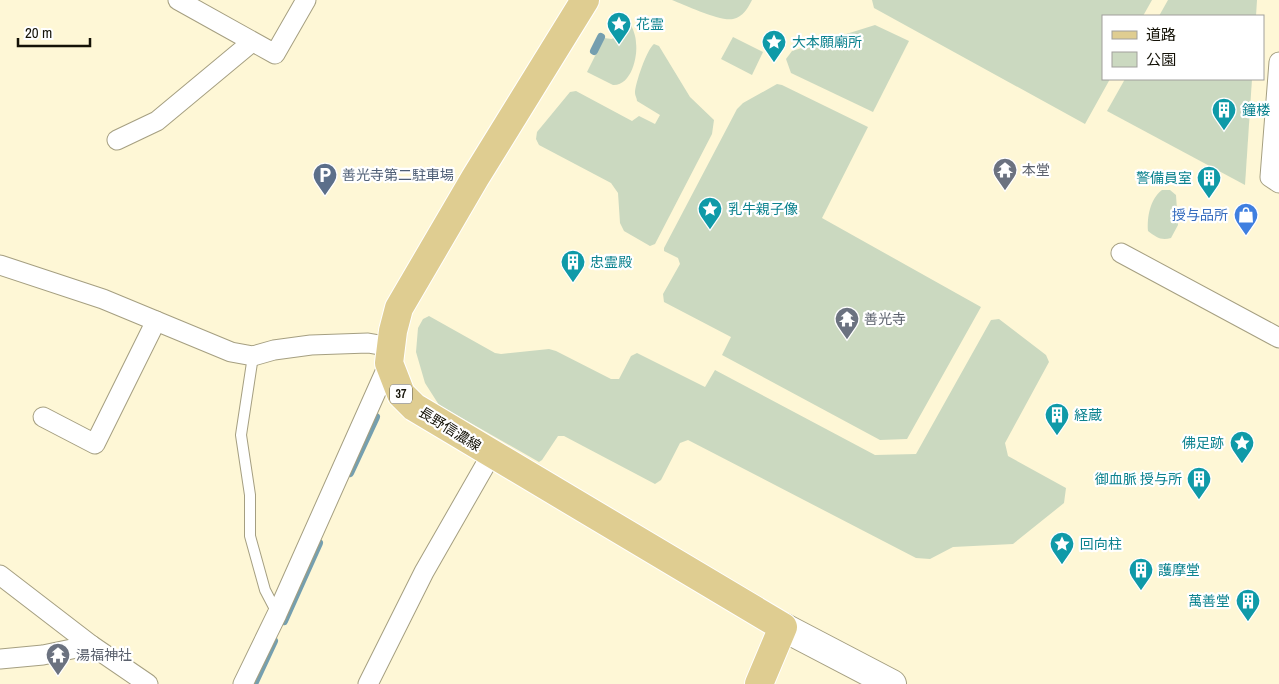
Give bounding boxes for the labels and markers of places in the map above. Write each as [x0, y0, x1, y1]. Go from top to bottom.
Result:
place icon: 花霊 [606, 11, 632, 45]
place label: 花霊 [636, 15, 664, 33]
place icon: 大本願廟所 [761, 29, 787, 63]
place label: 大本願廟所 [792, 33, 862, 51]
building icon: 鐘楼 [1211, 97, 1237, 131]
place label: 鐘楼 [1242, 101, 1271, 119]
temple icon: 本堂 [992, 157, 1018, 191]
place label: 本堂 [1022, 161, 1050, 179]
parking icon: 善光寺第二駐車場 [312, 162, 338, 196]
building icon: 警備員室 [1196, 165, 1222, 199]
place label: 善光寺第二駐車場 [342, 166, 454, 184]
place label: 警備員室 [1136, 169, 1192, 187]
place icon: 乳牛親子像 [697, 196, 723, 230]
place label: 乳牛親子像 [728, 200, 798, 218]
shop icon: 授与品所 [1233, 202, 1259, 236]
place label: 授与品所 [1172, 206, 1228, 224]
building icon: 忠霊殿 [560, 249, 586, 283]
place label: 忠霊殿 [590, 253, 632, 271]
temple icon: 善光寺 [834, 306, 860, 340]
place label: 善光寺 [864, 310, 906, 328]
building icon: 経蔵 [1044, 402, 1070, 436]
place label: 経蔵 [1074, 406, 1102, 424]
place icon: 佛足跡 [1229, 430, 1255, 464]
place label: 佛足跡 [1182, 434, 1224, 452]
building icon: 御血脈 授与所 [1186, 466, 1212, 500]
place label: 御血脈 授与所 [1095, 470, 1182, 488]
place icon: 回向柱 [1049, 531, 1075, 565]
place label: 回向柱 [1080, 535, 1122, 553]
building icon: 護摩堂 [1128, 557, 1154, 591]
place label: 護摩堂 [1158, 561, 1200, 579]
building icon: 萬善堂 [1235, 588, 1261, 622]
place label: 萬善堂 [1188, 592, 1230, 610]
temple icon: 湯福神社 [45, 642, 71, 676]
place label: 湯福神社 [76, 646, 132, 664]

